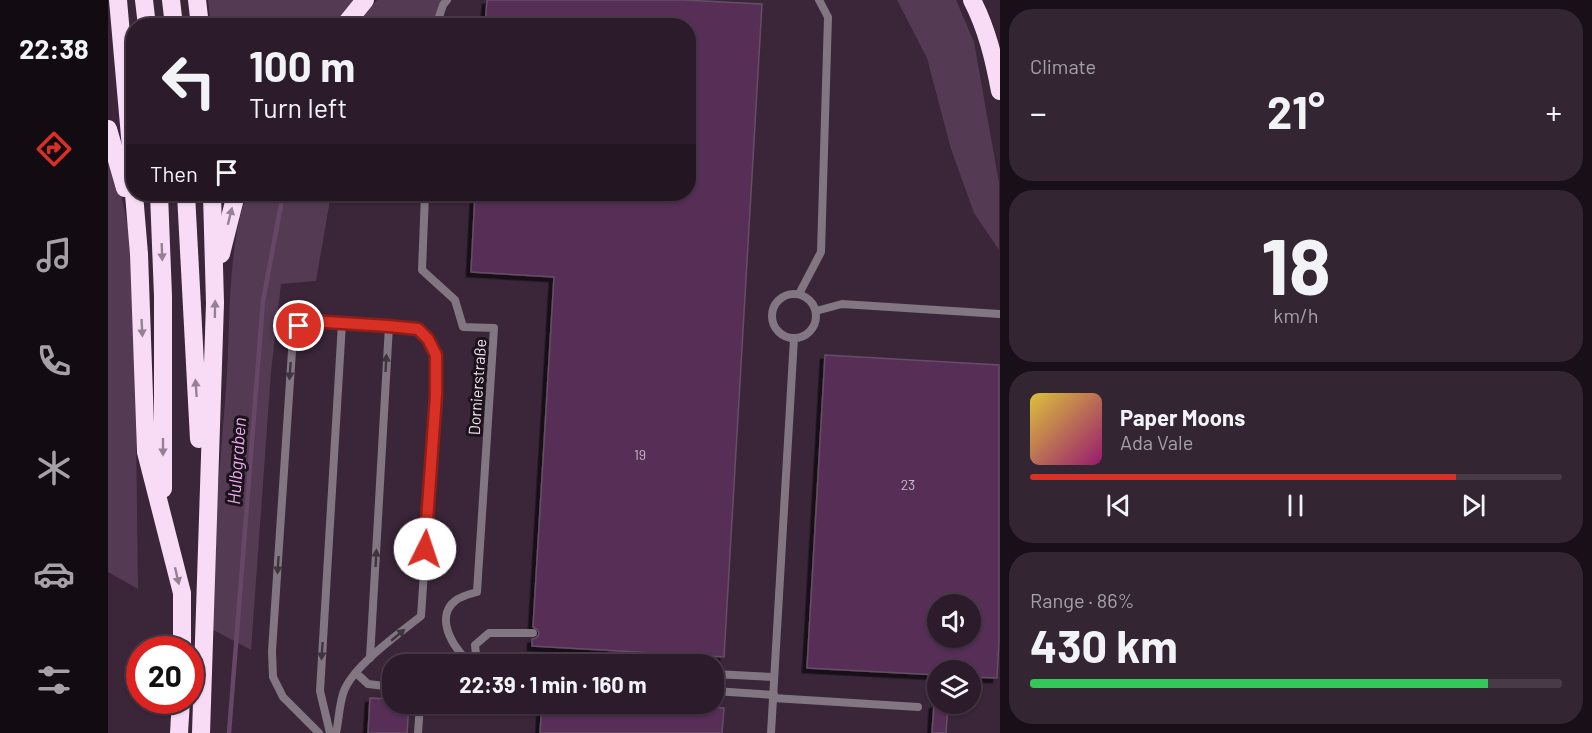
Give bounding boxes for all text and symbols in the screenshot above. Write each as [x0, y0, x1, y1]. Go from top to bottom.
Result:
text: 22:38 [19, 32, 89, 64]
text: 100 m [249, 40, 355, 90]
icon: left [150, 42, 228, 120]
text: Climate [1030, 54, 1096, 78]
text: 21° [1267, 84, 1325, 138]
text: Turn left [249, 91, 347, 123]
text: − [1030, 92, 1047, 132]
text: + [1546, 92, 1562, 132]
icon: directions [33, 128, 75, 170]
icon: arrive [210, 156, 243, 189]
text: Then [150, 160, 198, 186]
one-way arrow [225, 207, 235, 225]
text: 18 [1261, 217, 1331, 311]
icon: music [33, 234, 75, 276]
one-way arrow [157, 242, 166, 261]
one-way arrow [210, 300, 220, 319]
pin [273, 300, 324, 351]
text: km/h [1273, 303, 1319, 327]
icon: arrive [282, 309, 315, 342]
one-way arrow [137, 319, 146, 338]
street label: Dornierstraße [464, 338, 489, 436]
icon: phone [33, 340, 75, 382]
one-way arrow [382, 354, 391, 373]
one-way arrow [286, 361, 295, 380]
one-way arrow [191, 379, 201, 398]
text: Paper Moons [1120, 404, 1245, 430]
water label: Hulbgraben [222, 417, 250, 505]
text: Ada Vale [1120, 430, 1193, 454]
one-way arrow [158, 437, 168, 456]
house number: 19 [634, 446, 646, 463]
icon: climate [33, 447, 75, 489]
house number: 23 [901, 476, 915, 493]
icon: previous [1102, 489, 1135, 522]
icon: pause [1279, 489, 1312, 522]
icon: next [1457, 489, 1490, 522]
position arrow [393, 517, 457, 581]
one-way arrow [371, 548, 380, 567]
icon: car [33, 553, 75, 595]
one-way arrow [273, 556, 283, 575]
one-way arrow [173, 566, 183, 585]
text: Range · 86% [1030, 588, 1134, 612]
map controls [927, 594, 981, 714]
button: sound [927, 594, 981, 648]
text: 430 km [1030, 618, 1178, 672]
one-way arrow [390, 628, 406, 641]
speed limit sign: 20 [126, 636, 204, 714]
one-way arrow [317, 642, 327, 661]
icon: filters [33, 659, 75, 701]
button: layers [927, 660, 981, 714]
text: 22:39 · 1 min · 160 m [459, 671, 647, 697]

